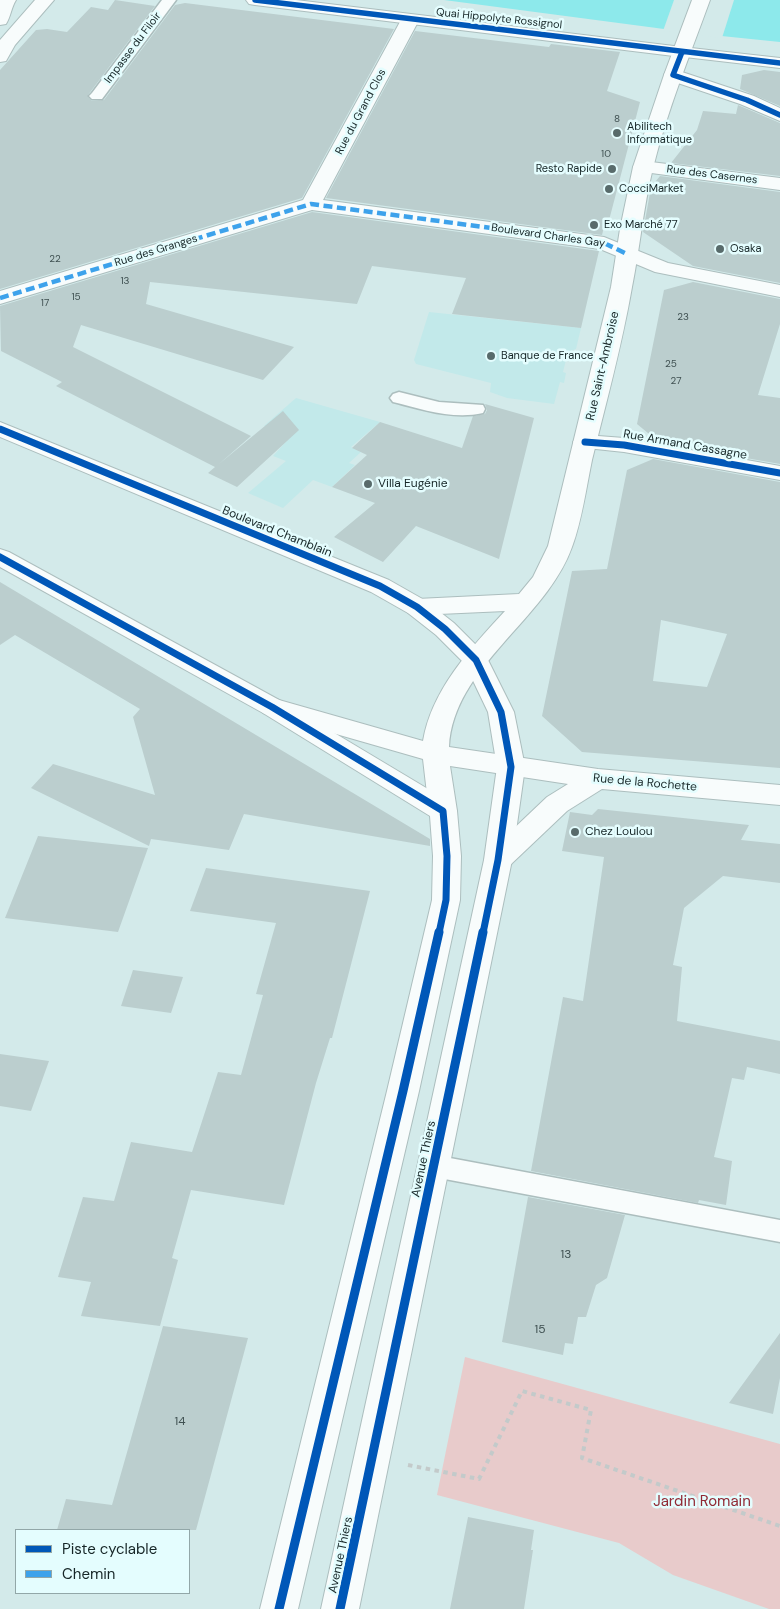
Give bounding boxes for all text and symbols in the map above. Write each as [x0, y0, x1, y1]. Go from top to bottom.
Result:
street label: Quai Hippolyte Rossignol [435, 6, 563, 32]
street label: Impasse du Filoir [102, 10, 164, 86]
street label: Rue du Grand Clos [333, 67, 389, 157]
house number: 8 [614, 113, 620, 125]
place label: Abilitech Informatique [627, 120, 692, 146]
marker: Abilitech Informatique [611, 127, 623, 139]
house number: 10 [601, 148, 611, 160]
place label: Resto Rapide [536, 162, 602, 176]
marker: Resto Rapide [606, 163, 618, 175]
street label: Rue des Casernes [666, 163, 758, 187]
place label: CocciMarket [619, 182, 683, 196]
marker: CocciMarket [603, 183, 615, 195]
place label: Exo Marché 77 [604, 218, 678, 232]
marker: Exo Marché 77 [588, 219, 600, 231]
street label: Boulevard Charles Gay [490, 221, 606, 251]
street label: Rue des Granges [113, 232, 199, 270]
place label: Osaka [730, 242, 762, 256]
marker: Osaka [714, 243, 726, 255]
house number: 22 [49, 253, 61, 265]
house number: 13 [120, 275, 130, 287]
house number: 15 [71, 291, 81, 303]
house number: 17 [41, 297, 49, 309]
street label: Rue Saint-Ambroise [583, 310, 623, 422]
house number: 23 [677, 311, 689, 323]
place label: Banque de France [501, 349, 593, 363]
marker: Banque de France [485, 350, 497, 362]
house number: 25 [665, 358, 677, 370]
house number: 27 [671, 375, 681, 387]
street label: Rue Armand Cassagne [622, 427, 748, 463]
place label: Villa Eugénie [378, 477, 447, 491]
marker: Villa Eugénie [362, 478, 374, 490]
street label: Boulevard Chamblain [220, 503, 334, 561]
street label: Rue de la Rochette [592, 771, 698, 795]
place label: Chez Loulou [585, 825, 653, 839]
marker: Chez Loulou [569, 826, 581, 838]
street label: Avenue Thiers [409, 1119, 439, 1199]
house number: 13 [561, 1248, 571, 1262]
house number: 15 [534, 1323, 546, 1337]
house number: 14 [174, 1415, 186, 1429]
park label: Jardin Romain [653, 1493, 751, 1511]
street label: Avenue Thiers [326, 1515, 356, 1595]
legend [15, 1529, 190, 1594]
text: Piste cyclable [62, 1539, 157, 1559]
text: Chemin [62, 1564, 115, 1584]

